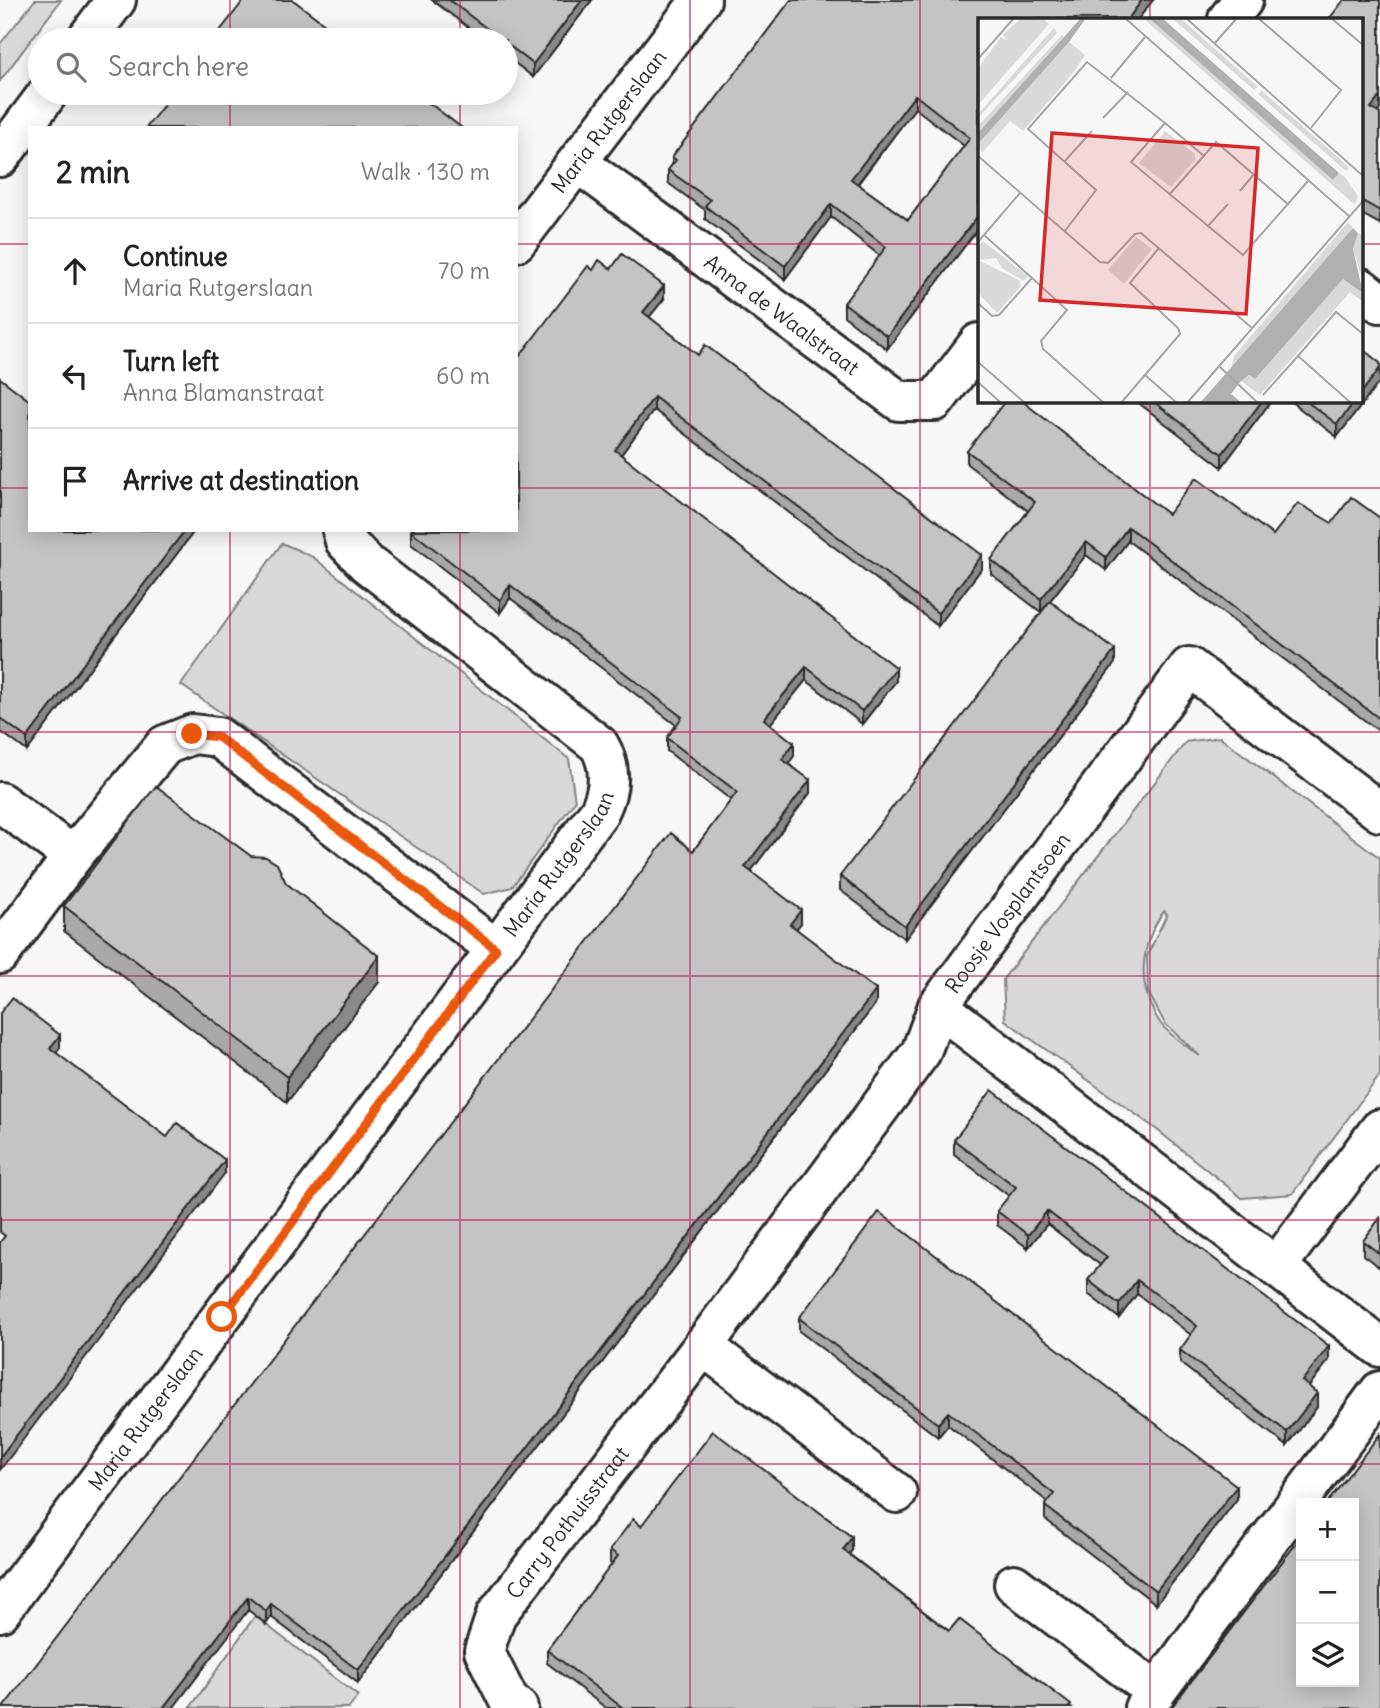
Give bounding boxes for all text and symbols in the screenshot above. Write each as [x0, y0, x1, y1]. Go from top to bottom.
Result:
inset map [978, 18, 1362, 402]
search box [28, 28, 518, 105]
street label: Maria Rutgerslaan [545, 44, 672, 198]
icon: search [52, 48, 90, 86]
text: Search here [108, 50, 249, 83]
text: 2 min [56, 153, 130, 191]
text: Walk · 130 m [361, 157, 490, 186]
text: Continue [123, 240, 228, 273]
street label: Anna de Waalstraat [699, 248, 865, 381]
icon: ahead [56, 252, 94, 290]
text: 70 m [438, 256, 490, 285]
text: Maria Rutgerslaan [123, 273, 313, 302]
text: Turn left [123, 345, 219, 378]
icon: left [56, 357, 94, 395]
text: 60 m [436, 361, 490, 390]
text: Anna Blamanstraat [123, 378, 324, 407]
icon: arrive [56, 462, 94, 500]
text: Arrive at destination [123, 464, 359, 497]
route end [176, 718, 207, 749]
street label: Maria Rutgerslaan [497, 788, 619, 942]
street label: Roosje Vosplantsoen [939, 827, 1076, 998]
route start [206, 1301, 237, 1332]
street label: Maria Rutgerslaan [82, 1341, 208, 1496]
street label: Carry Pothuisstraat [500, 1441, 634, 1604]
map controls [1296, 1498, 1359, 1687]
button: + [1296, 1498, 1359, 1561]
button: − [1296, 1561, 1359, 1624]
button: layers [1296, 1624, 1359, 1687]

